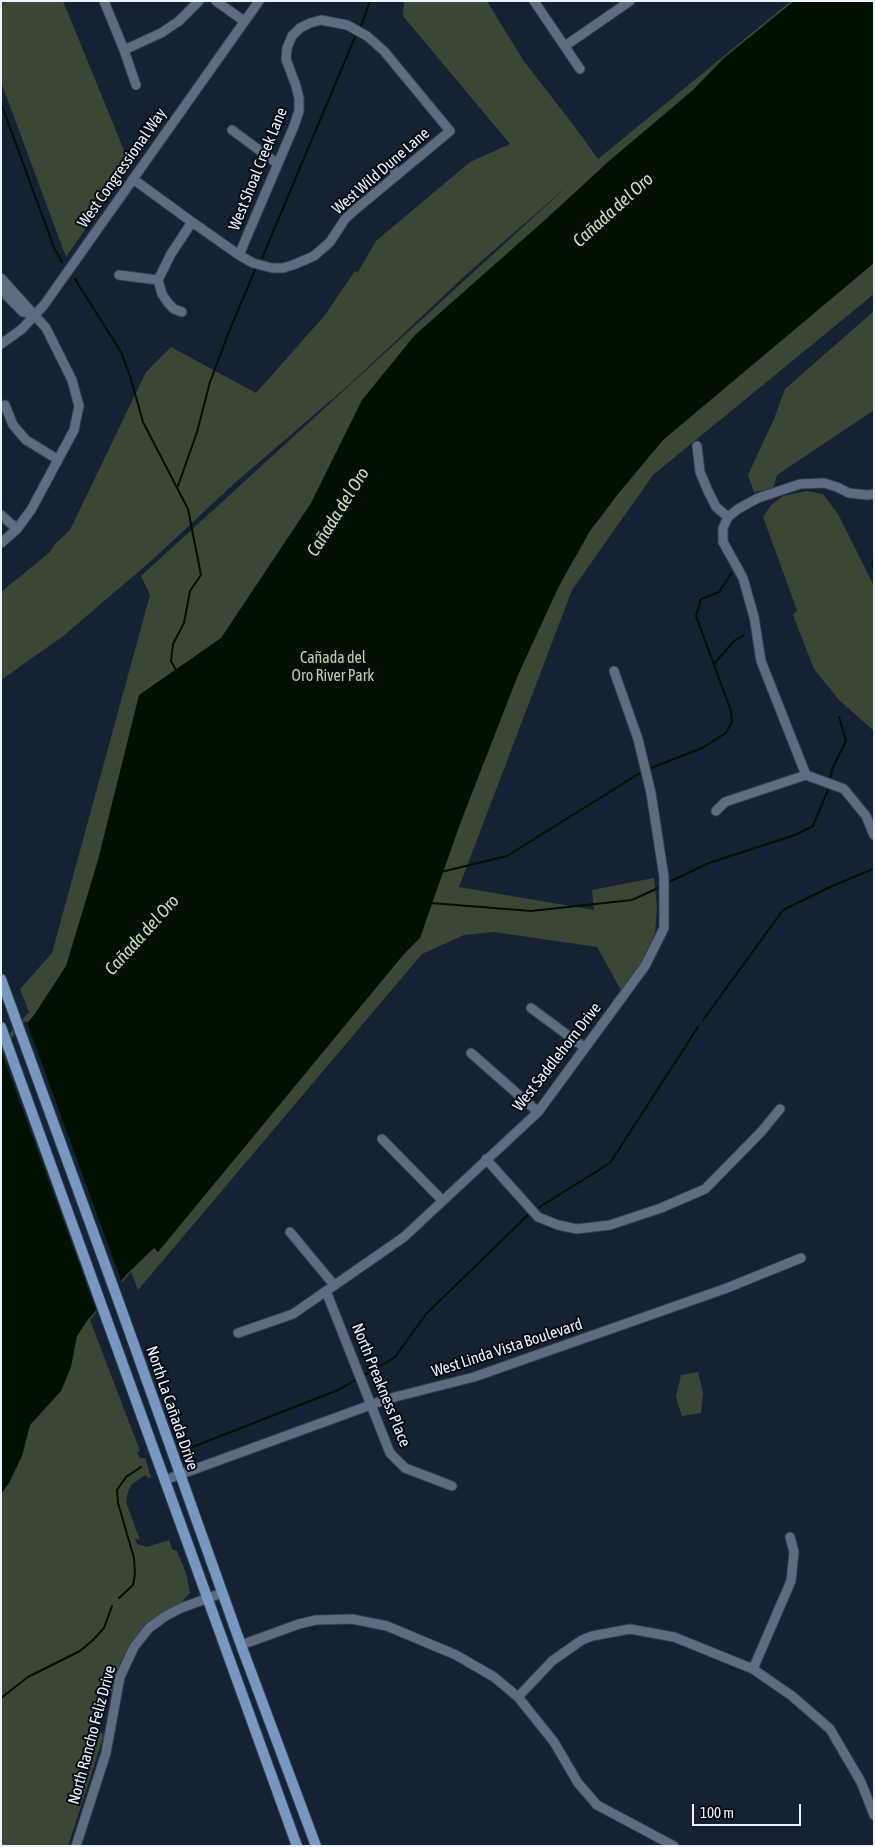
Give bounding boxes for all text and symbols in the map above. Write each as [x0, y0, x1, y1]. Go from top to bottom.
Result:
street label: West Congressional Way [74, 105, 170, 231]
street label: West Shoal Creek Lane [225, 105, 291, 233]
street label: West Wild Dune Lane [328, 124, 434, 218]
water label: Cañada del Oro [568, 168, 658, 252]
water label: Cañada del Oro [302, 464, 374, 560]
park label: Cañada del Oro River Park [292, 648, 374, 686]
water label: Cañada del Oro [100, 890, 184, 980]
street label: West Saddlehorn Drive [509, 999, 605, 1115]
street label: West Linda Vista Boulevard [429, 1315, 585, 1381]
street label: North Preakness Place [347, 1320, 415, 1450]
street label: North La Cañada Drive [142, 1343, 202, 1473]
street label: North Rancho Feliz Drive [64, 1663, 120, 1807]
scale bar [695, 1794, 804, 1826]
text: 100 m [700, 1804, 734, 1821]

